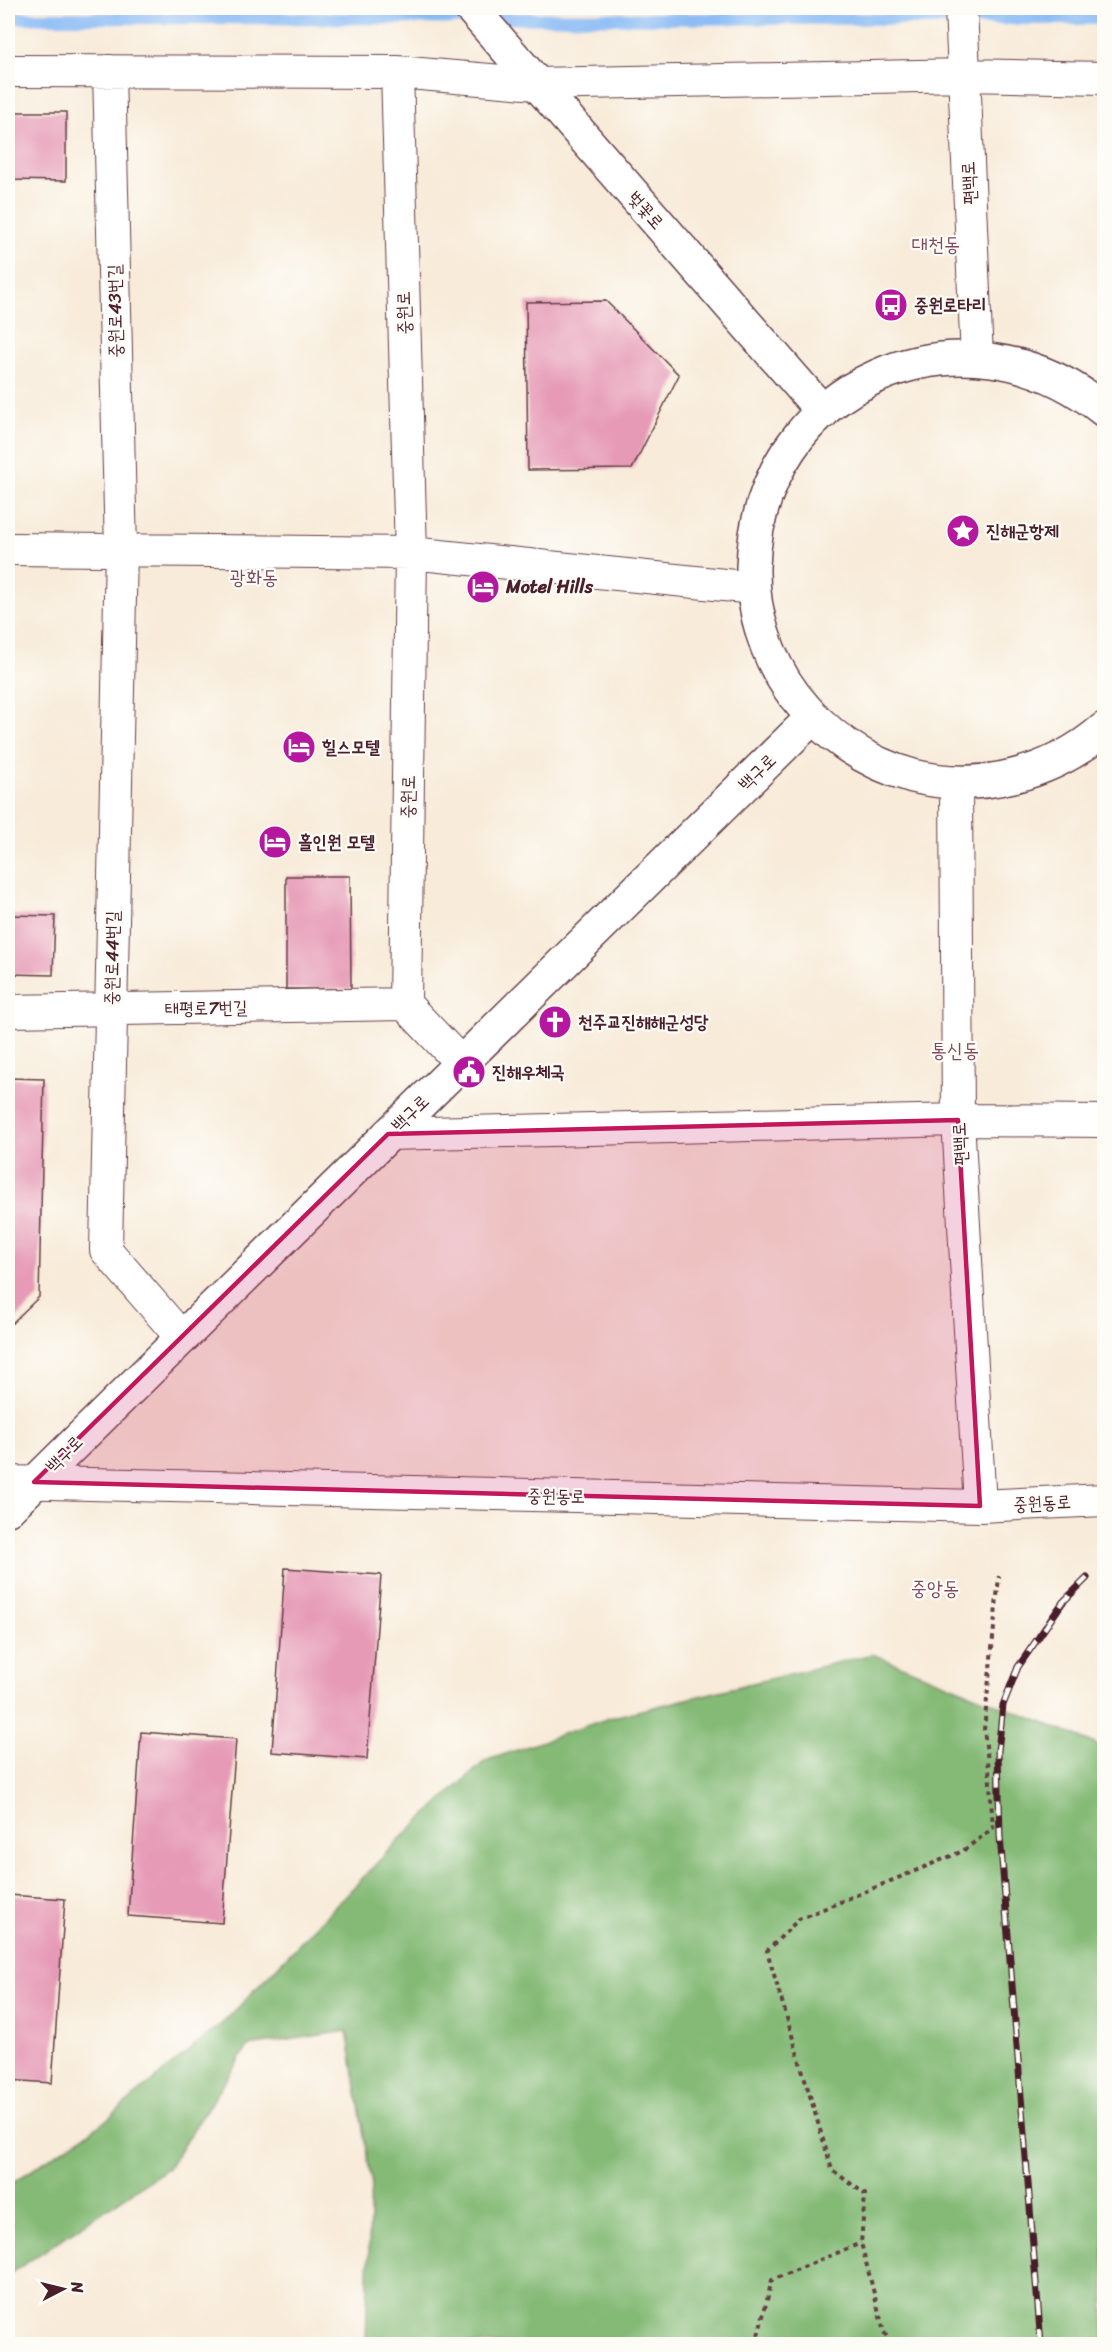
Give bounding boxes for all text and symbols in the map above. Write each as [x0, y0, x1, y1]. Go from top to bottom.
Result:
street label: 편백로 [952, 160, 986, 206]
street label: 벚꽃로 [620, 183, 672, 237]
district label: 대천동 [912, 227, 960, 262]
street label: 중원로43번길 [98, 263, 132, 358]
bus stop icon: 중원로타리 [873, 287, 909, 323]
place label: 중원로타리 [914, 289, 986, 321]
street label: 중원로 [387, 291, 421, 335]
place icon: 진해군항제 [945, 513, 981, 549]
place label: 진해군항제 [986, 515, 1059, 547]
district label: 광화동 [230, 560, 278, 595]
hotel icon: Motel Hills [465, 569, 501, 605]
place label: Motel Hills [505, 571, 594, 603]
hotel icon: 힐스모텔 [281, 729, 317, 765]
place label: 힐스모텔 [322, 731, 380, 763]
street label: 백구로 [730, 745, 784, 799]
street label: 중원로 [392, 775, 424, 819]
hotel icon: 홀인원 모텔 [257, 824, 293, 860]
place label: 홀인원 모텔 [298, 826, 376, 858]
street label: 중원로44번길 [95, 910, 129, 1006]
street label: 태평로7번길 [164, 991, 248, 1025]
church icon: 천주교진해해군성당 [537, 1004, 573, 1040]
place label: 천주교진해해군성당 [578, 1006, 709, 1038]
district label: 통신동 [931, 1033, 979, 1068]
public building icon: 진해우체국 [451, 1054, 487, 1090]
place label: 진해우체국 [492, 1056, 564, 1088]
street label: 백구로 [383, 1086, 437, 1140]
street label: 편백로 [943, 1121, 977, 1167]
street label: 백구로 [37, 1427, 91, 1481]
street label: 중원동로 [527, 1479, 585, 1513]
street label: 중원동로 [1012, 1486, 1072, 1520]
district label: 중앙동 [911, 1571, 959, 1606]
north arrow [33, 2259, 93, 2319]
text: N [62, 2279, 93, 2295]

